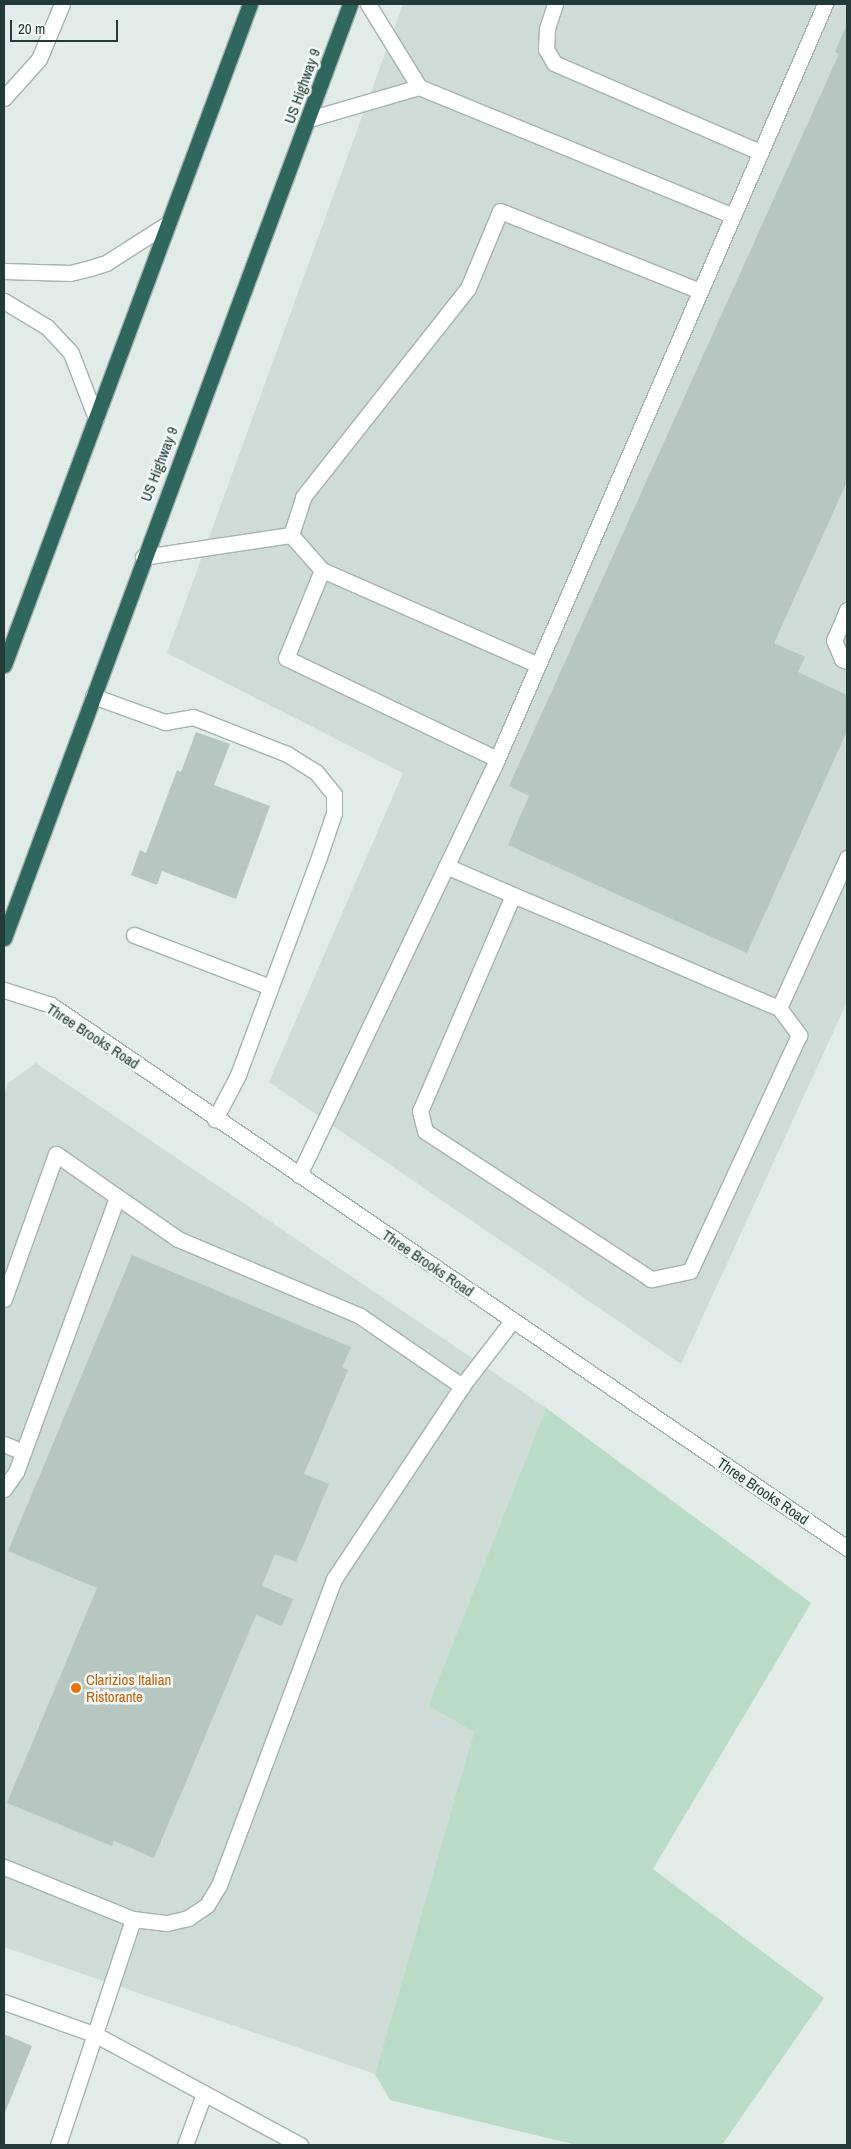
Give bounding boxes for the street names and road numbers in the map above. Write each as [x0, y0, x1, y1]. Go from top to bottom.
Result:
street label: US Highway 9 [280, 46, 324, 126]
street label: US Highway 9 [137, 424, 181, 504]
street label: Three Brooks Road [43, 999, 143, 1073]
street label: Three Brooks Road [379, 1226, 477, 1300]
street label: Three Brooks Road [714, 1454, 812, 1528]

